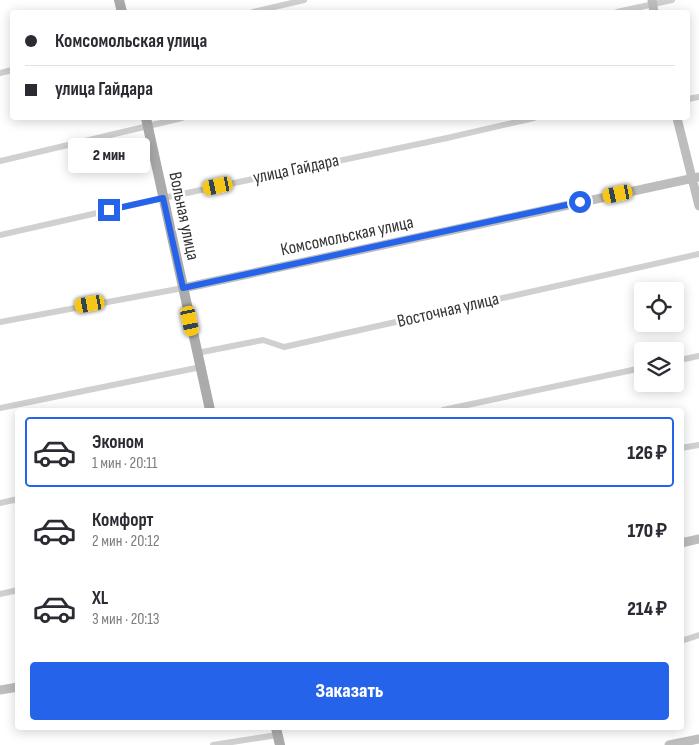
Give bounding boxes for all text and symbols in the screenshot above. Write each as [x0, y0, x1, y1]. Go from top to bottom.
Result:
text: Комсомольская улица [55, 30, 207, 53]
text: улица Гайдара [55, 78, 153, 101]
callout: 2 мин [68, 138, 150, 172]
text: 2 мин [93, 146, 125, 165]
street label: улица Гайдара [251, 150, 341, 188]
street label: Вольная улица [164, 170, 204, 262]
car [201, 176, 234, 196]
car [601, 184, 634, 204]
route start [569, 191, 591, 213]
route end [98, 199, 120, 221]
street label: Комсомольская улица [279, 212, 415, 260]
map controls [634, 282, 684, 392]
button: locate [634, 282, 684, 332]
street label: Восточная улица [395, 288, 501, 332]
car [73, 294, 106, 314]
car [179, 305, 200, 337]
button: layers [634, 342, 684, 392]
icon: car [32, 430, 77, 475]
text: Эконом [92, 431, 144, 454]
text: 126 ₽ [627, 442, 667, 465]
text: 1 мин · 20:11 [92, 454, 157, 473]
icon: car [32, 508, 77, 553]
text: Комфорт [92, 509, 154, 532]
text: 170 ₽ [628, 520, 667, 543]
text: 2 мин · 20:12 [92, 532, 160, 551]
icon: car [32, 586, 77, 631]
text: XL [92, 587, 108, 610]
text: 214 ₽ [627, 598, 667, 621]
text: 3 мин · 20:13 [92, 610, 160, 629]
button: Заказать [30, 662, 669, 720]

